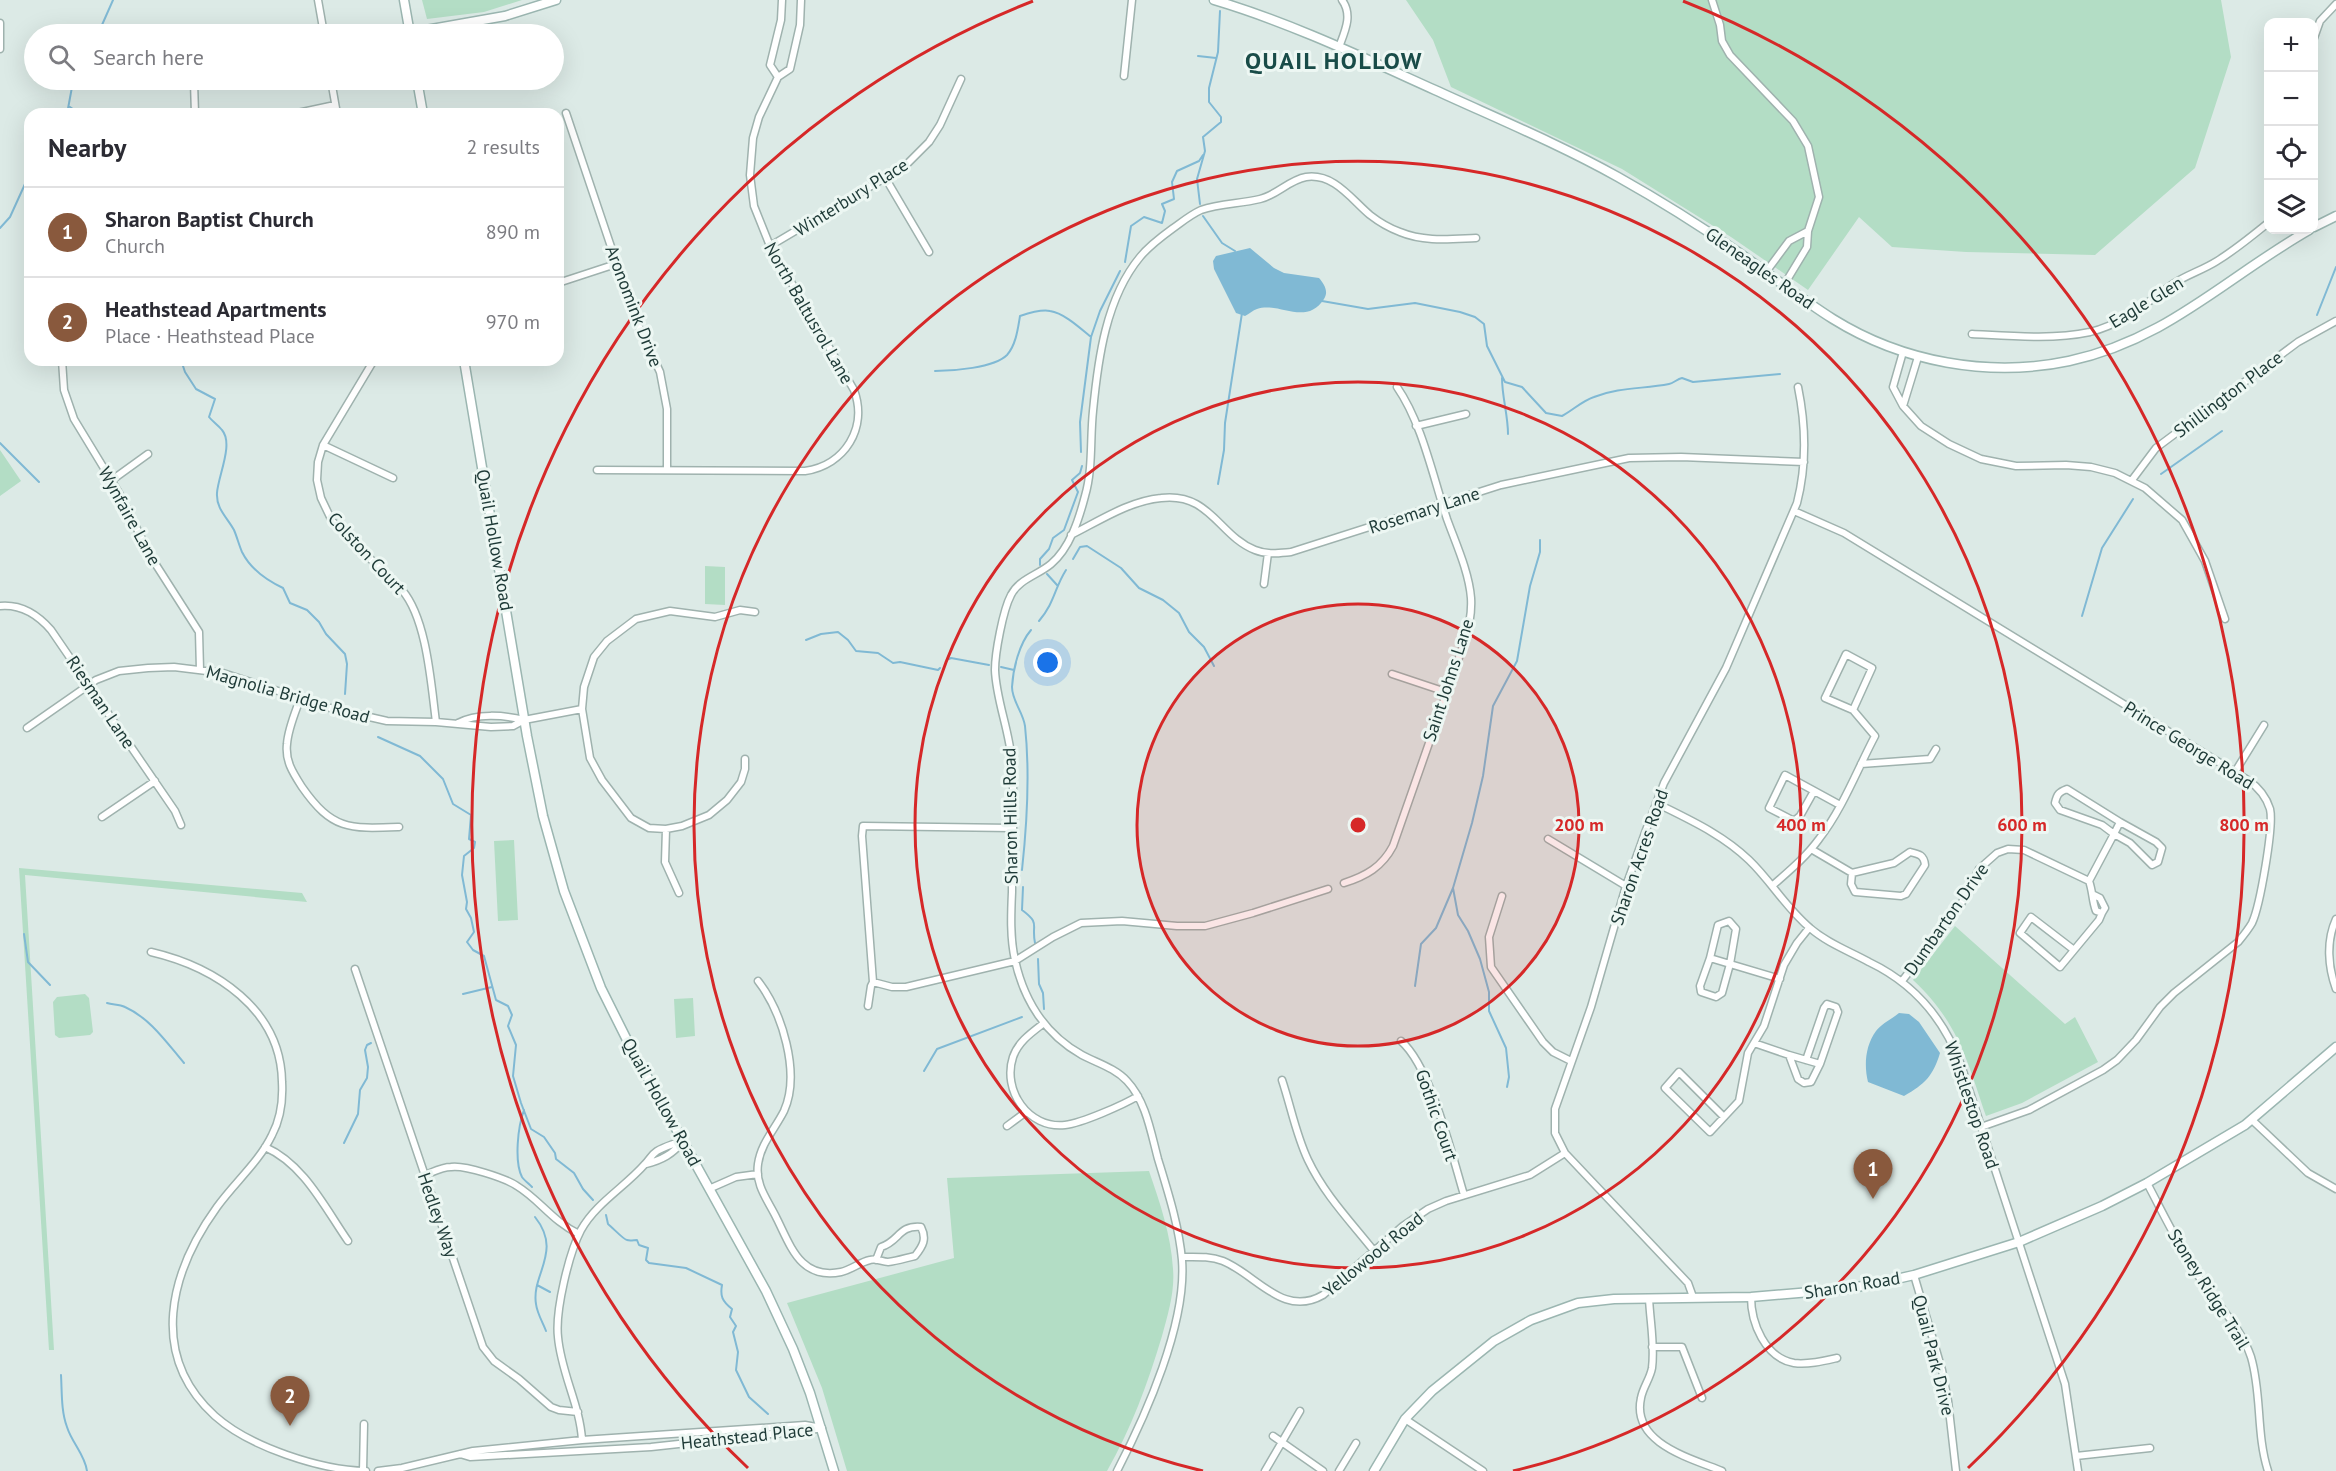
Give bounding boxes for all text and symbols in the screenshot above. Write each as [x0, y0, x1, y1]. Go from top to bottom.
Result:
map controls [2264, 18, 2318, 234]
button: + [2264, 18, 2318, 72]
search box [24, 24, 564, 90]
icon: search [45, 41, 78, 74]
text: Search here [93, 43, 204, 71]
district label: QUAIL HOLLOW [1245, 45, 1423, 76]
button: − [2264, 72, 2318, 126]
button: locate [2264, 126, 2318, 180]
text: Nearby [48, 131, 126, 164]
text: 2 results [467, 134, 540, 160]
street label: Winterbury Place [790, 153, 912, 241]
button: layers [2264, 180, 2318, 234]
text: Sharon Baptist Church [105, 205, 314, 233]
text: 1 [62, 219, 73, 245]
text: 890 m [486, 219, 540, 245]
street label: Gleneagles Road [1701, 222, 1819, 314]
text: Church [105, 233, 165, 259]
street label: North Baltusrol Lane [759, 238, 859, 388]
street label: Aronomink Drive [600, 242, 668, 370]
street label: Eagle Glen [2105, 271, 2187, 333]
text: Heathstead Apartments [105, 295, 327, 323]
text: 2 [62, 309, 73, 335]
text: 970 m [486, 309, 540, 335]
text: Place · Heathstead Place [105, 323, 315, 349]
street label: Shillington Place [2169, 346, 2287, 442]
street label: Wynfaire Lane [93, 463, 167, 569]
street label: Quail Hollow Road [471, 467, 519, 613]
street label: Rosemary Lane [1366, 481, 1482, 539]
street label: Colston Court [323, 507, 411, 599]
street label: Saint Johns Lane [1417, 616, 1479, 744]
your location [1033, 648, 1062, 677]
street label: Riesman Lane [61, 651, 141, 753]
street label: Magnolia Bridge Road [204, 660, 372, 728]
street label: Prince George Road [2120, 696, 2258, 794]
street label: Sharon Hills Road [997, 747, 1023, 885]
street label: Sharon Acres Road [1605, 786, 1673, 928]
text: 200 m [1554, 813, 1604, 836]
text: 400 m [1776, 813, 1826, 836]
text: 600 m [1997, 813, 2047, 836]
text: 800 m [2219, 813, 2269, 836]
centre of rings [1348, 815, 1368, 835]
street label: Dumbarton Drive [1899, 858, 1993, 980]
street label: Quail Hollow Road [617, 1034, 707, 1170]
street label: Whistlestop Road [1939, 1038, 2005, 1172]
street label: Gothic Court [1411, 1066, 1463, 1164]
pin: 1 [1854, 1150, 1892, 1199]
street label: Hedley Way [413, 1169, 463, 1261]
street label: Yellowood Road [1318, 1207, 1428, 1301]
street label: Stoney Ridge Trail [2163, 1224, 2256, 1354]
street label: Sharon Road [1802, 1266, 1902, 1304]
street label: Quail Park Drive [1908, 1292, 1960, 1418]
pin: 2 [270, 1376, 310, 1426]
street label: Heathstead Place [680, 1418, 814, 1454]

